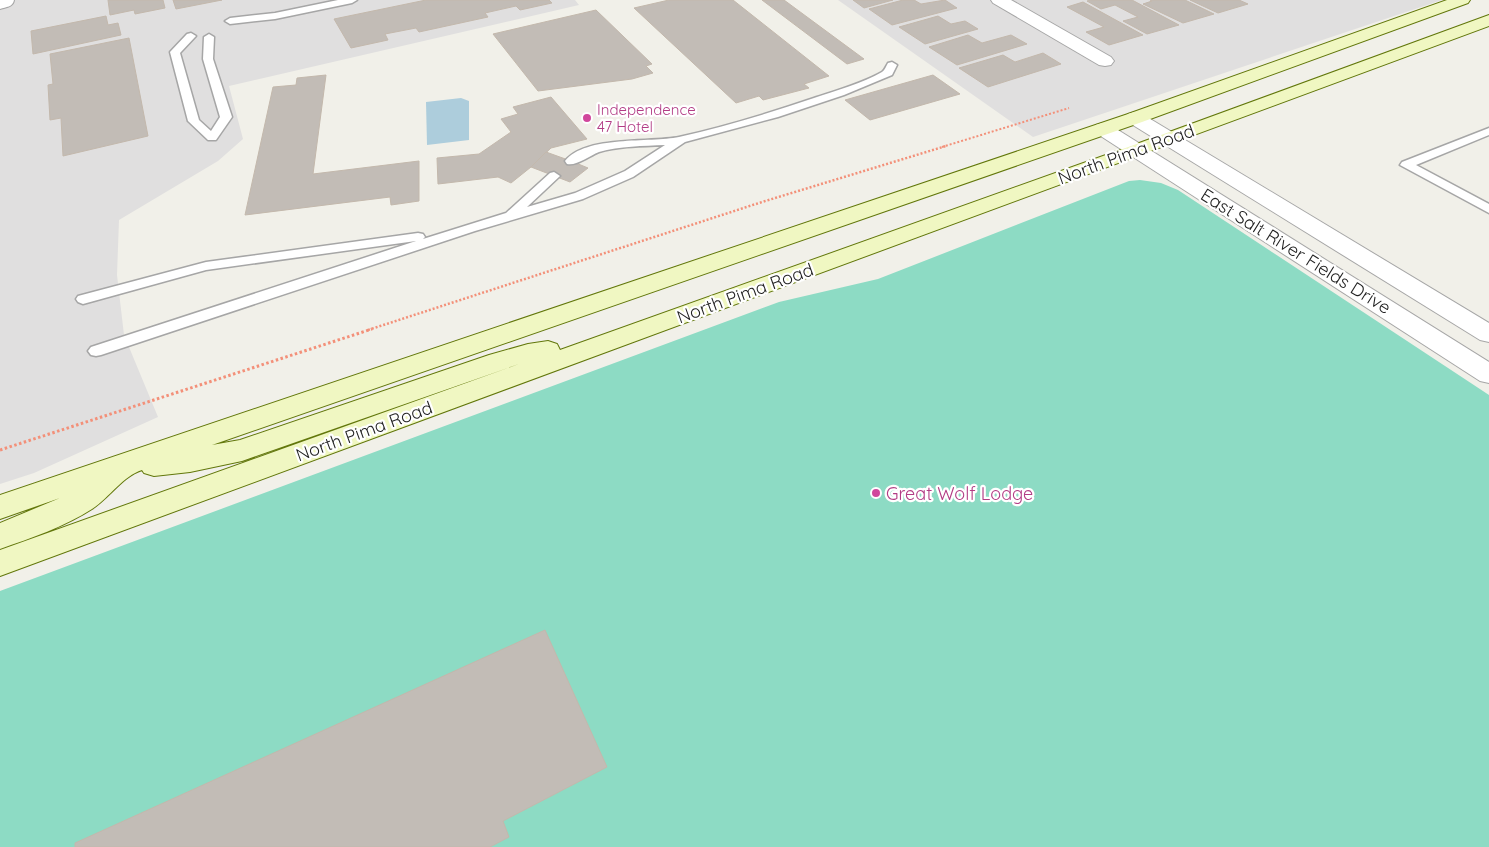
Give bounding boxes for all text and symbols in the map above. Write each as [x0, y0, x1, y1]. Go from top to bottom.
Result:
place label: Independence 47 Hotel [597, 100, 696, 136]
marker: Independence 47 Hotel [581, 112, 593, 124]
street label: North Pima Road [1055, 119, 1197, 189]
street label: East Salt River Fields Drive [1197, 183, 1395, 319]
street label: North Pima Road [674, 258, 816, 328]
street label: North Pima Road [293, 396, 435, 466]
place label: Great Wolf Lodge [886, 482, 1033, 505]
marker: Great Wolf Lodge [870, 487, 882, 499]

